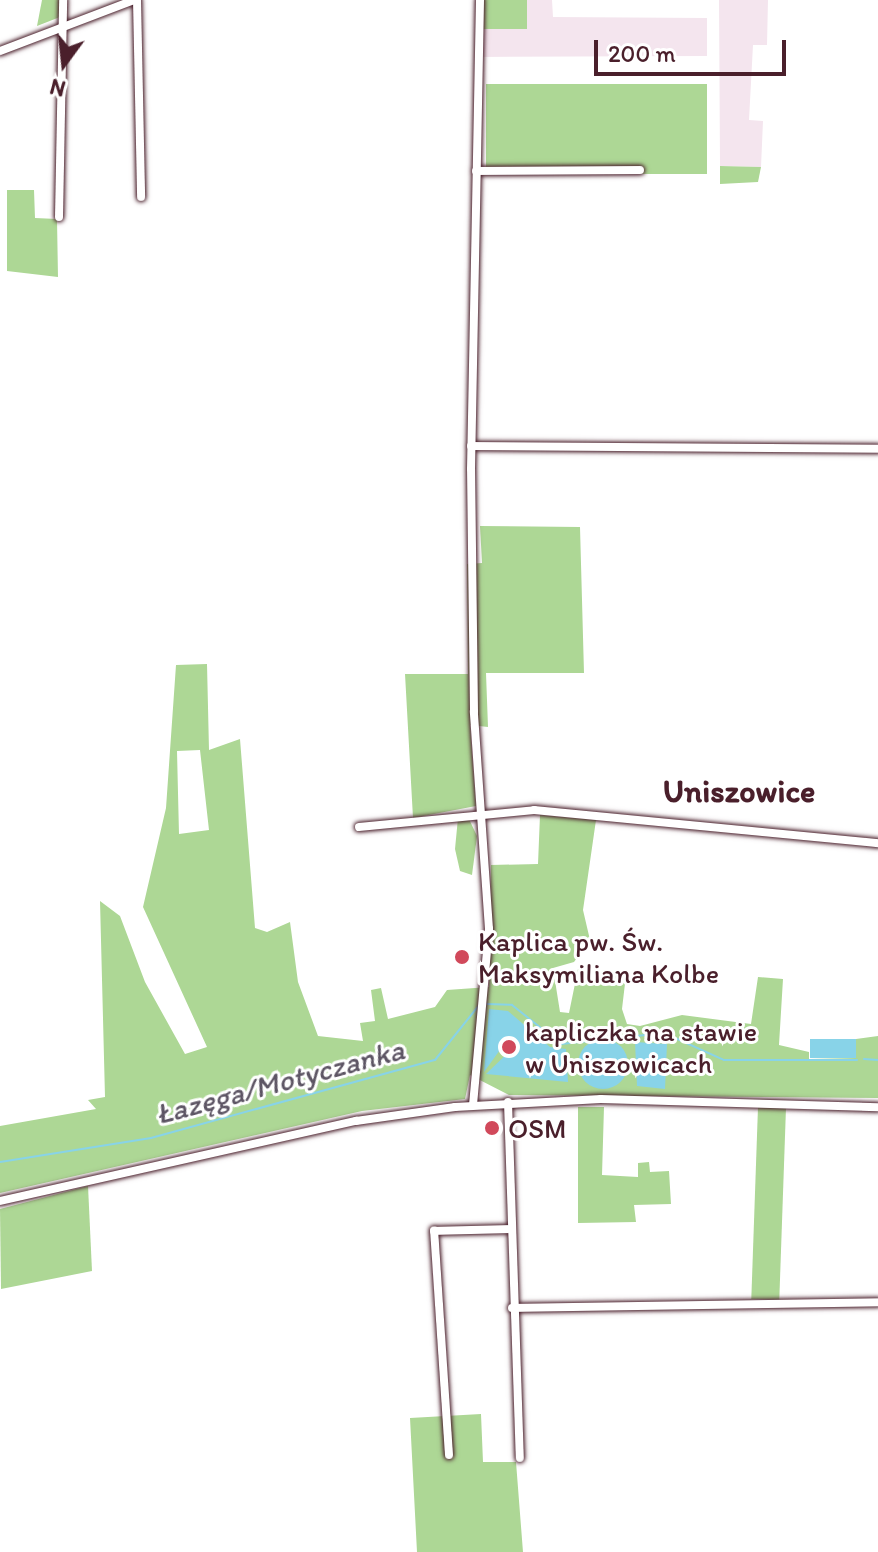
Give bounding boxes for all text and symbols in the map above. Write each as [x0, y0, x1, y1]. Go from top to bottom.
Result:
north arrow [24, 24, 104, 104]
scale bar [598, 24, 790, 74]
text: 200 m [608, 39, 676, 68]
text: N [47, 73, 68, 103]
district label: Uniszowice [663, 772, 815, 810]
place label: Kaplica pw. Św. Maksymiliana Kolbe [478, 924, 719, 990]
marker: Kaplica pw. Św. Maksymiliana Kolbe [453, 948, 471, 966]
place label: kapliczka na stawie w Uniszowicach [525, 1014, 758, 1080]
water label: Łazęga/Motyczanka [152, 1031, 408, 1133]
marker: kapliczka na stawie w Uniszowicach [500, 1038, 518, 1056]
place label: OSM [508, 1111, 567, 1145]
marker: OSM [483, 1119, 501, 1137]

